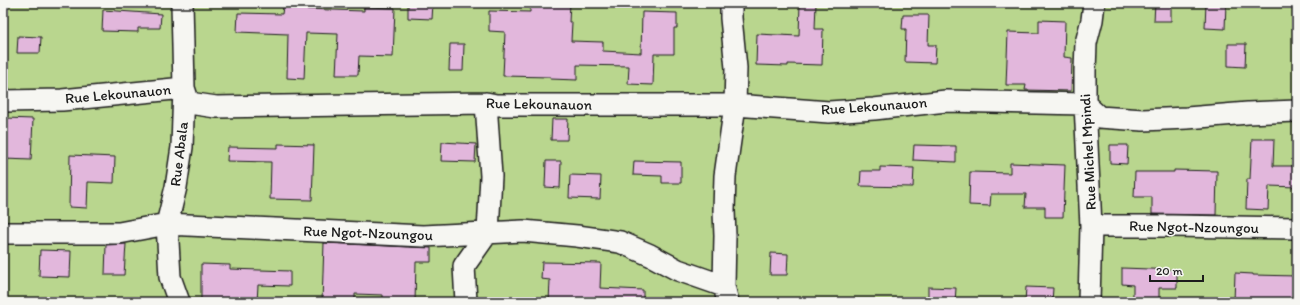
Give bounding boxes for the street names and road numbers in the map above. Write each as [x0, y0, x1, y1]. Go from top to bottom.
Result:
street label: Rue Lekounauon [64, 80, 172, 108]
street label: Rue Lekounauon [820, 93, 928, 119]
street label: Rue Michel Mpindi [1076, 93, 1100, 211]
street label: Rue Lekounauon [486, 94, 593, 114]
street label: Rue Abala [166, 120, 192, 187]
street label: Rue Ngot-Nzoungou [1129, 217, 1259, 237]
street label: Rue Ngot-Nzoungou [303, 222, 433, 244]

